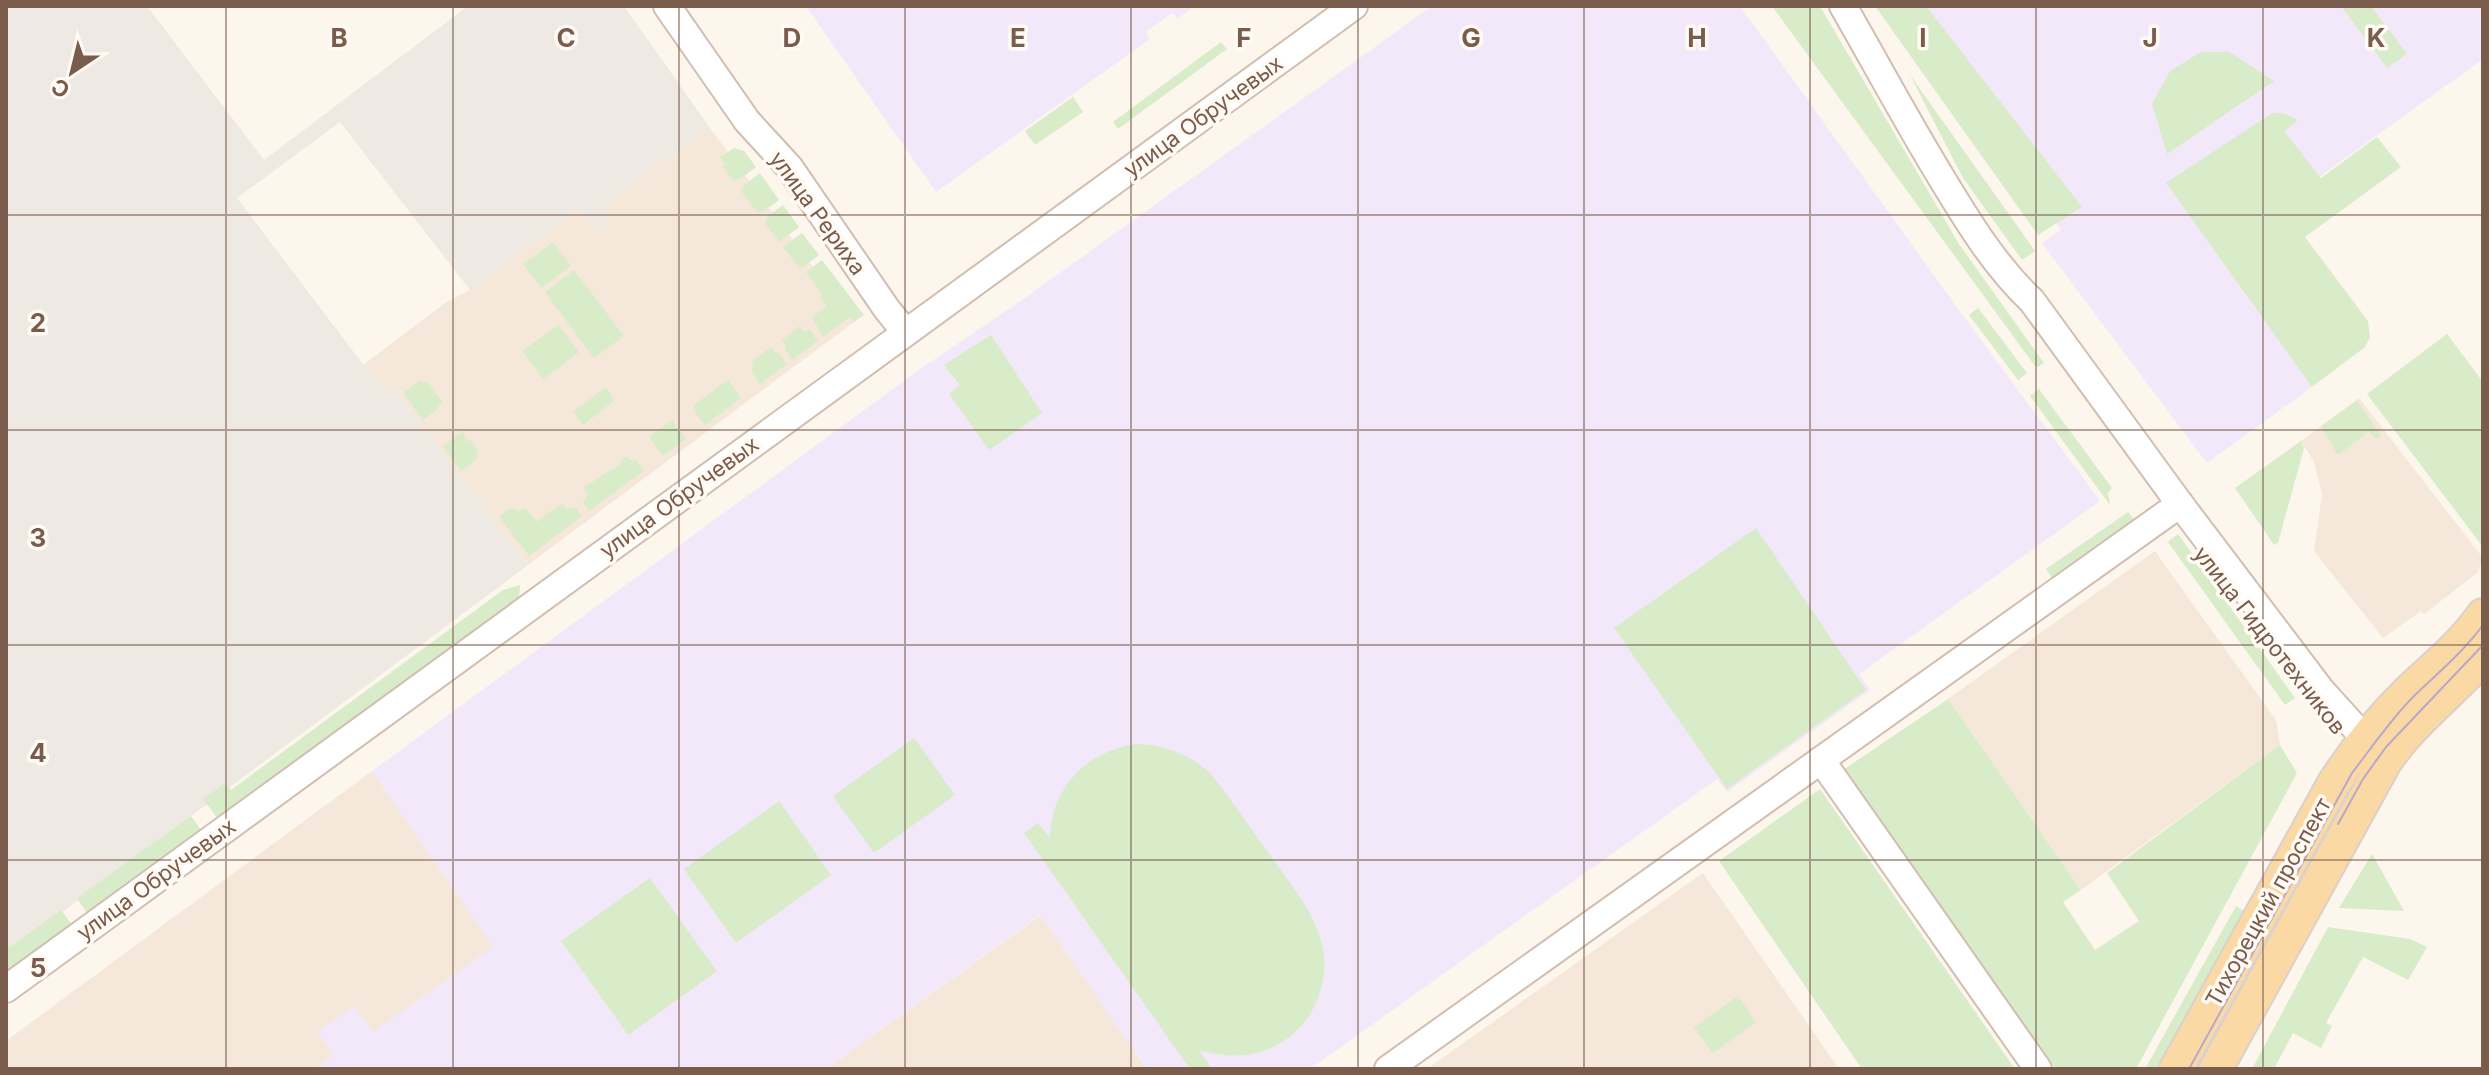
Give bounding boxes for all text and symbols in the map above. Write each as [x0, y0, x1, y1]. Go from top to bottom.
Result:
text: B [330, 22, 348, 53]
text: C [556, 22, 576, 53]
text: D [783, 22, 801, 53]
text: E [1010, 22, 1026, 53]
text: F [1236, 22, 1252, 53]
text: G [1461, 22, 1481, 53]
text: H [1687, 22, 1707, 53]
text: I [1919, 22, 1927, 53]
text: J [2142, 22, 2158, 53]
text: K [2367, 22, 2386, 53]
north arrow [32, 32, 112, 112]
street label: улица Обручевых [1118, 50, 1288, 182]
text: С [46, 73, 75, 104]
street label: улица Рериха [764, 146, 872, 280]
text: 2 [30, 307, 46, 338]
street label: улица Обручевых [594, 431, 764, 563]
text: 3 [30, 522, 46, 553]
street label: улица Гидротехников [2189, 541, 2351, 739]
text: 4 [29, 737, 47, 768]
street label: Тихорецкий проспект [2200, 793, 2337, 1011]
street label: улица Обручевых [71, 813, 241, 945]
text: 5 [30, 952, 46, 983]

